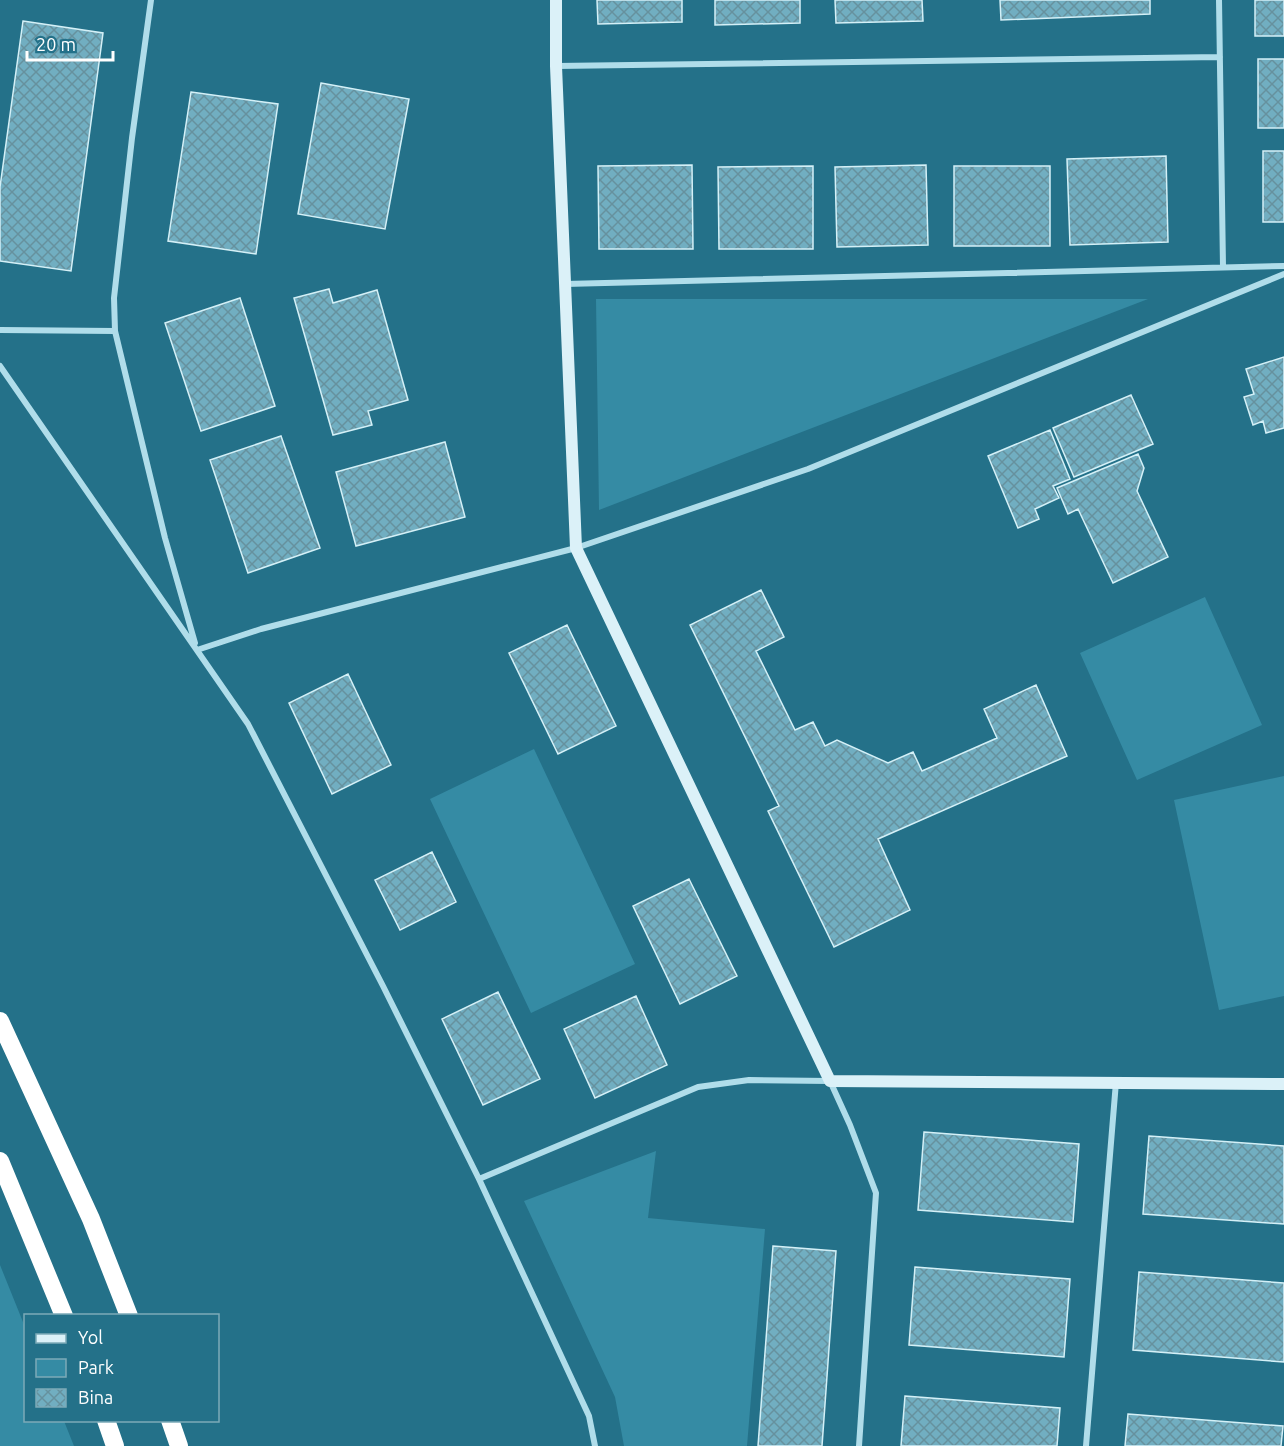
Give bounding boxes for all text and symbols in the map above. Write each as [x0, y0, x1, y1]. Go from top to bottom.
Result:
scale bar [27, 24, 112, 62]
text: 20 m [36, 34, 76, 54]
legend [24, 1314, 219, 1422]
text: Yol [78, 1327, 103, 1347]
text: Park [78, 1357, 114, 1377]
text: Bina [78, 1387, 113, 1407]

